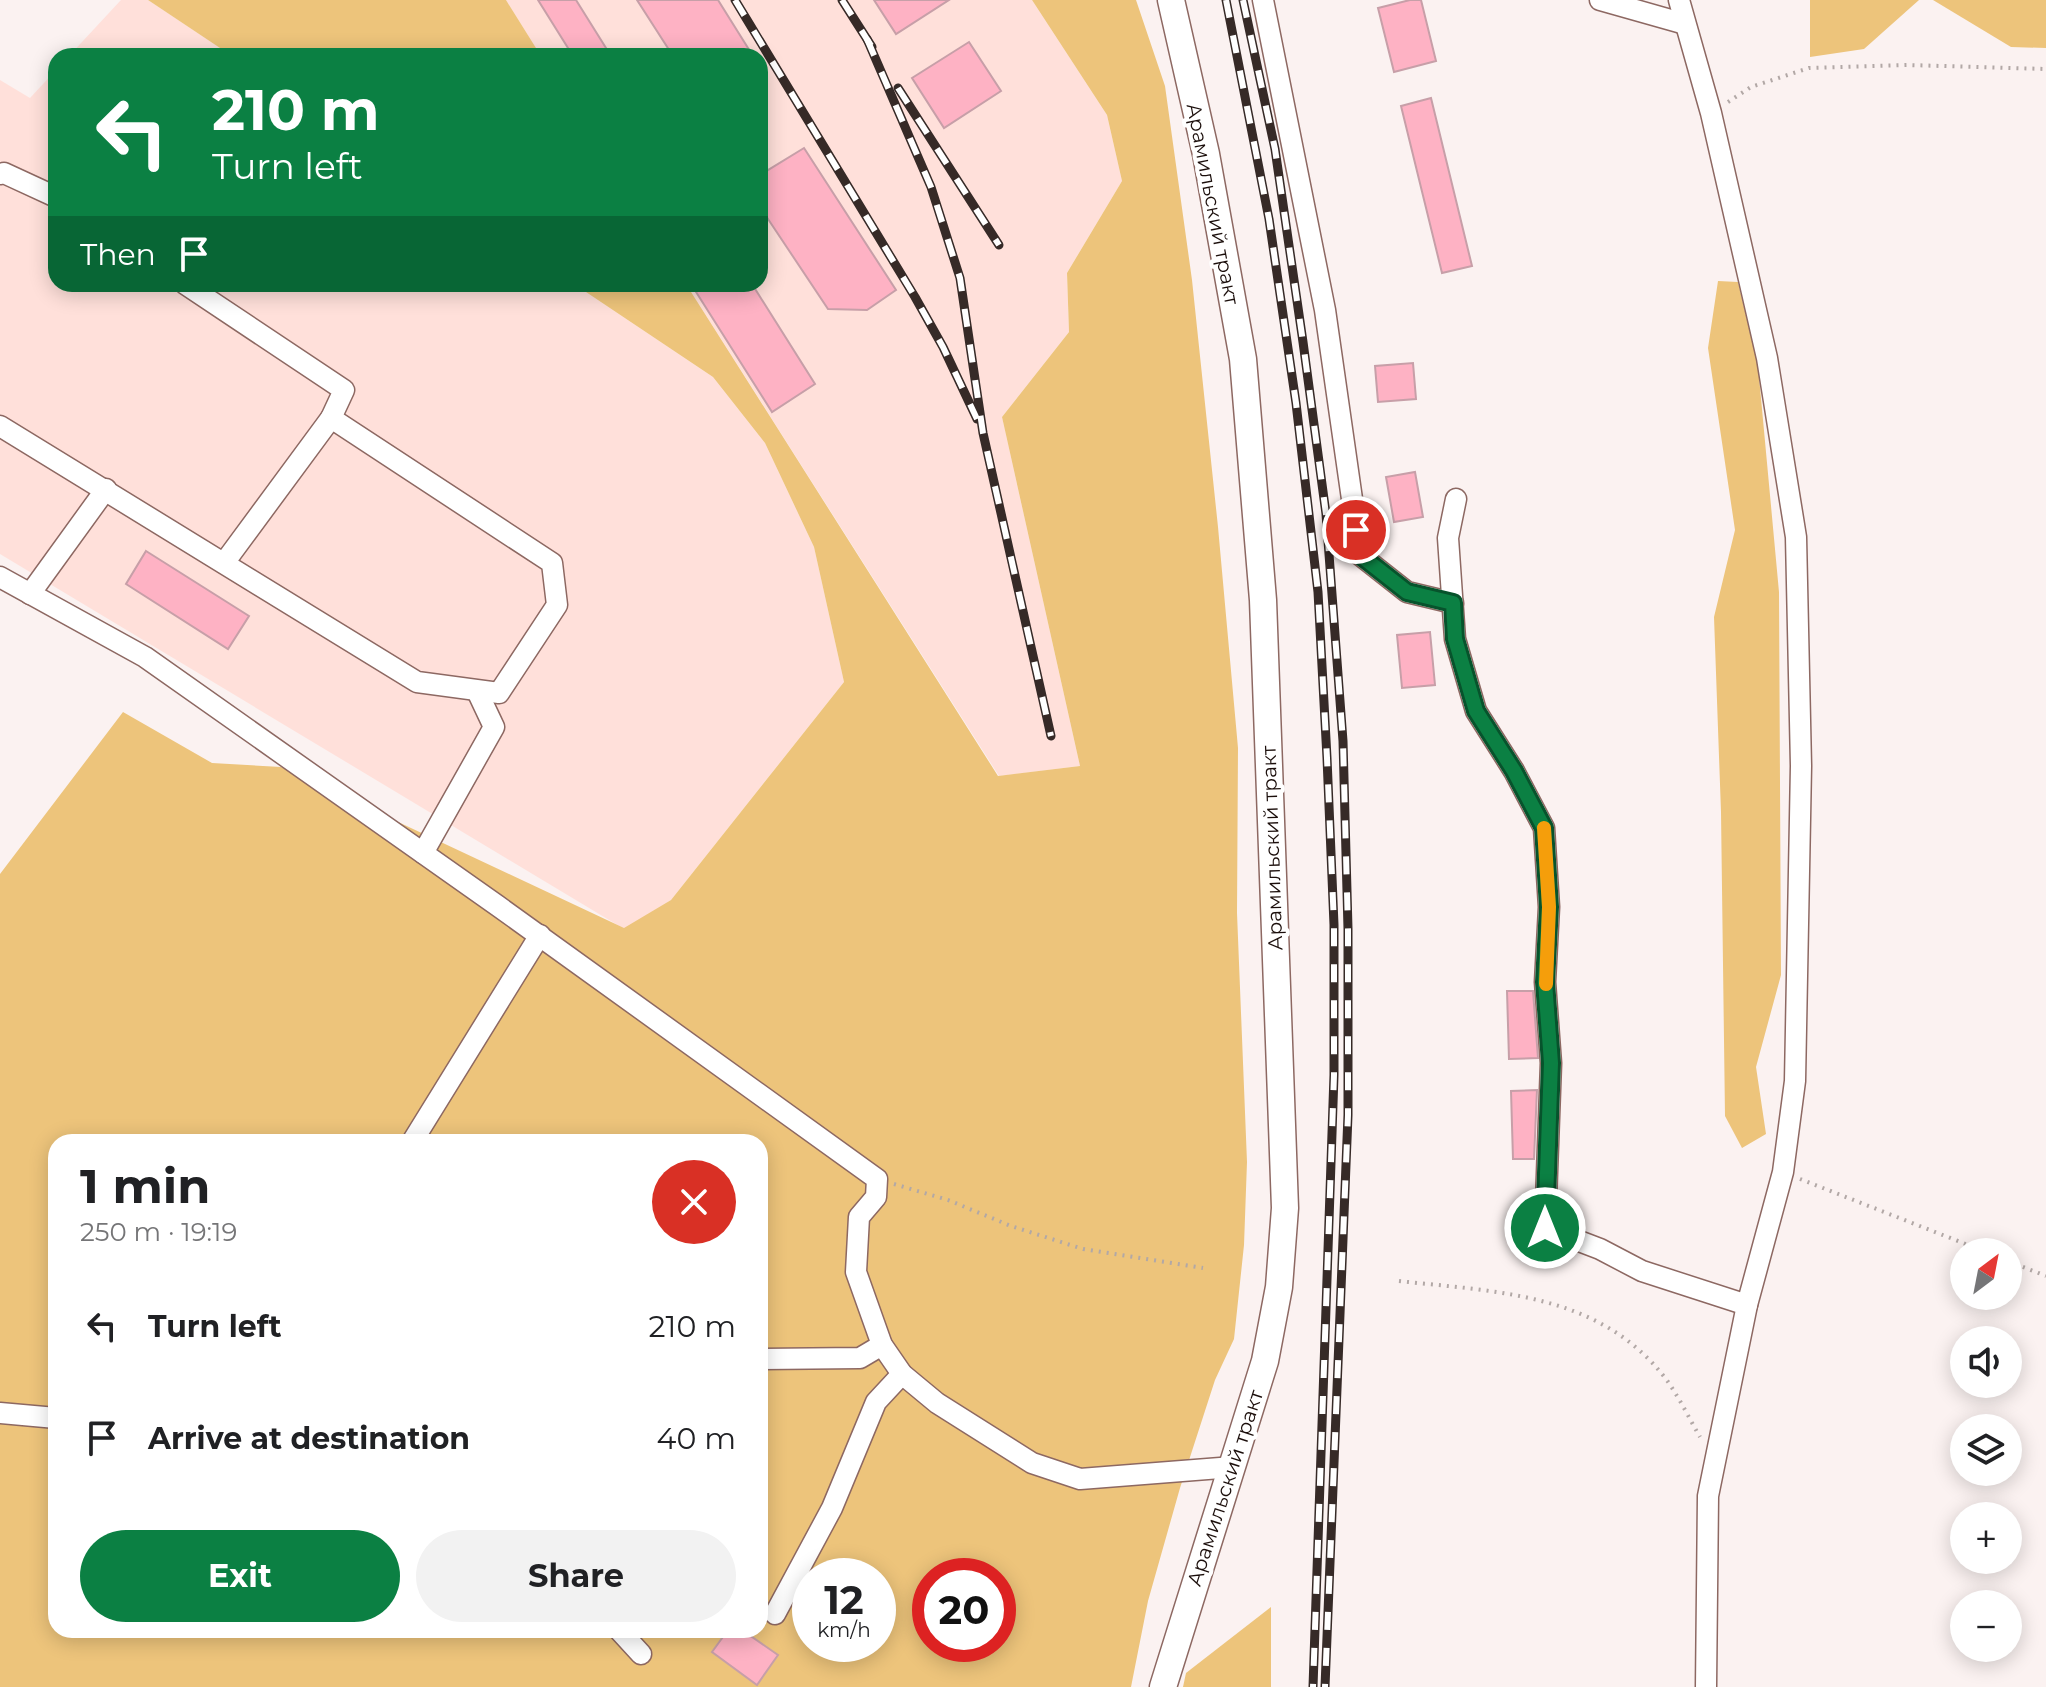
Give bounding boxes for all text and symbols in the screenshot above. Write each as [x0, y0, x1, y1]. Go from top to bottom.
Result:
text: 210 m [212, 76, 380, 144]
icon: left [80, 80, 184, 184]
street label: Арамильский тракт [1182, 101, 1244, 307]
text: Turn left [212, 144, 363, 188]
icon: arrive [172, 232, 216, 276]
text: Then [80, 236, 156, 273]
pin [1322, 496, 1390, 564]
icon: arrive [1334, 508, 1378, 552]
street label: Арамильский тракт [1256, 745, 1288, 951]
text: 1 min [80, 1157, 210, 1215]
button: close [652, 1160, 736, 1244]
position arrow [1503, 1186, 1587, 1270]
text: 250 m · 19:19 [80, 1216, 237, 1248]
north arrow [1950, 1238, 2022, 1310]
map controls [1950, 1238, 2022, 1662]
icon: left [80, 1304, 124, 1348]
text: Turn left [148, 1308, 281, 1345]
text: 210 m [649, 1308, 736, 1345]
button: sound [1950, 1326, 2022, 1398]
street label: Арамильский тракт [1182, 1386, 1268, 1589]
button: layers [1950, 1414, 2022, 1486]
icon: arrive [80, 1416, 124, 1460]
text: Arrive at destination [148, 1420, 470, 1457]
text: 40 m [657, 1420, 736, 1457]
button: + [1950, 1502, 2022, 1574]
button: Exit [80, 1530, 400, 1622]
button: Share [416, 1530, 736, 1622]
speed limit sign: 20 [912, 1558, 1016, 1662]
text: 12 [824, 1575, 864, 1624]
button: − [1950, 1590, 2022, 1662]
text: km/h [817, 1618, 871, 1642]

